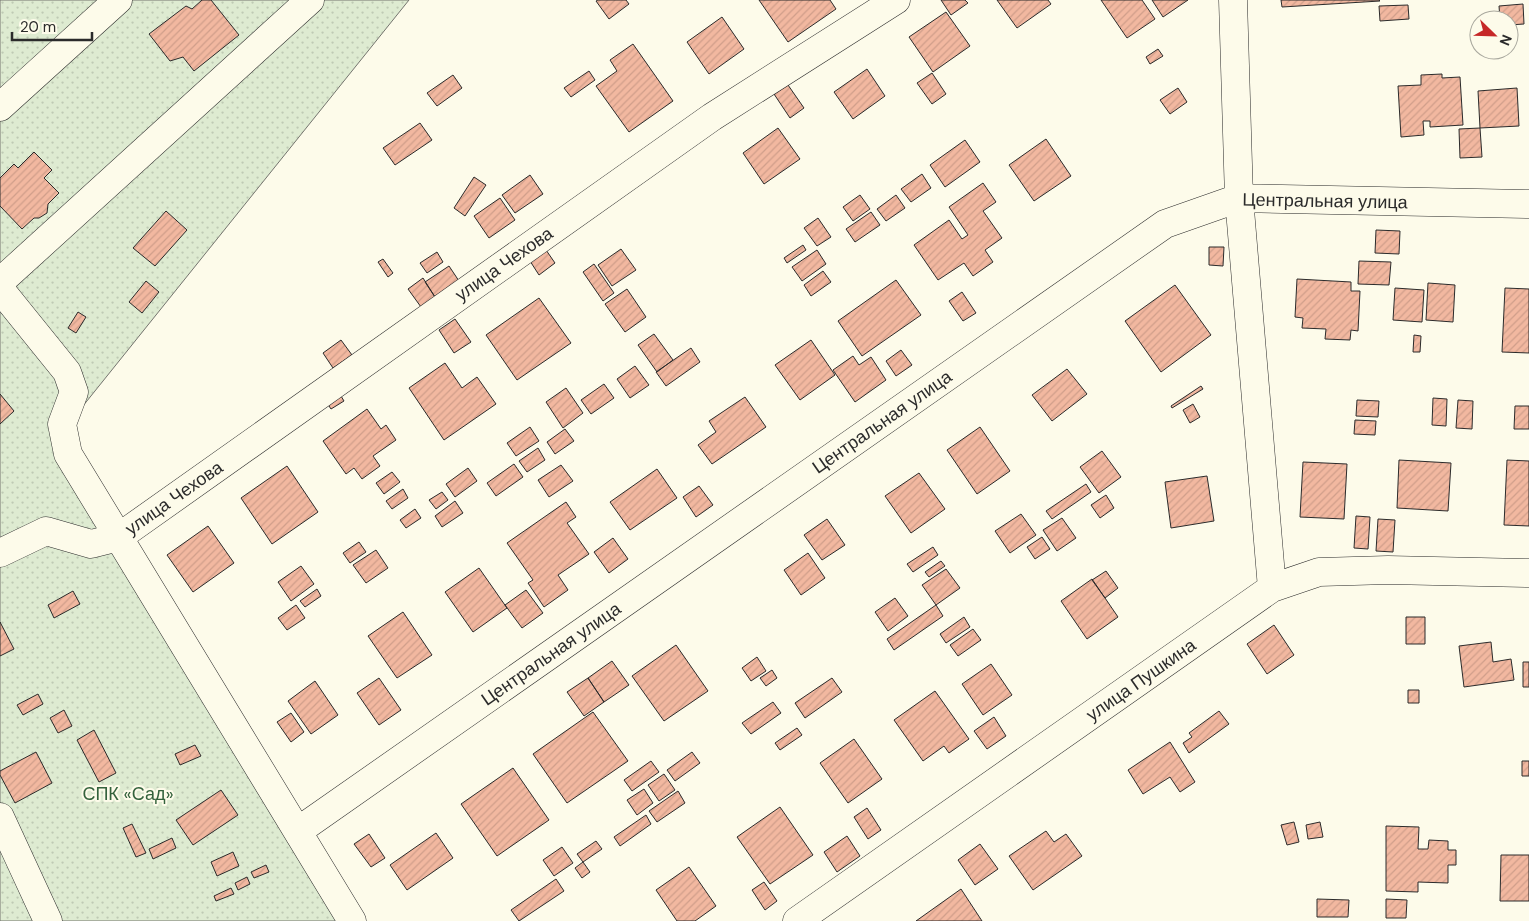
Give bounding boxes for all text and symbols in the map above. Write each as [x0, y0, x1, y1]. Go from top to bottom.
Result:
scale bar [12, 10, 92, 42]
north arrow [1469, 10, 1519, 60]
text: 20 m [20, 17, 56, 37]
text: N [1496, 32, 1516, 48]
street label: Центральная улица [1242, 188, 1409, 214]
street label: улица Чехова [450, 221, 558, 307]
street label: Центральная улица [807, 364, 957, 479]
street label: улица Чехова [120, 455, 228, 541]
street label: Центральная улица [476, 596, 626, 711]
street label: улица Пушкина [1081, 633, 1201, 727]
park label: СПК «Сад» [82, 782, 174, 806]

